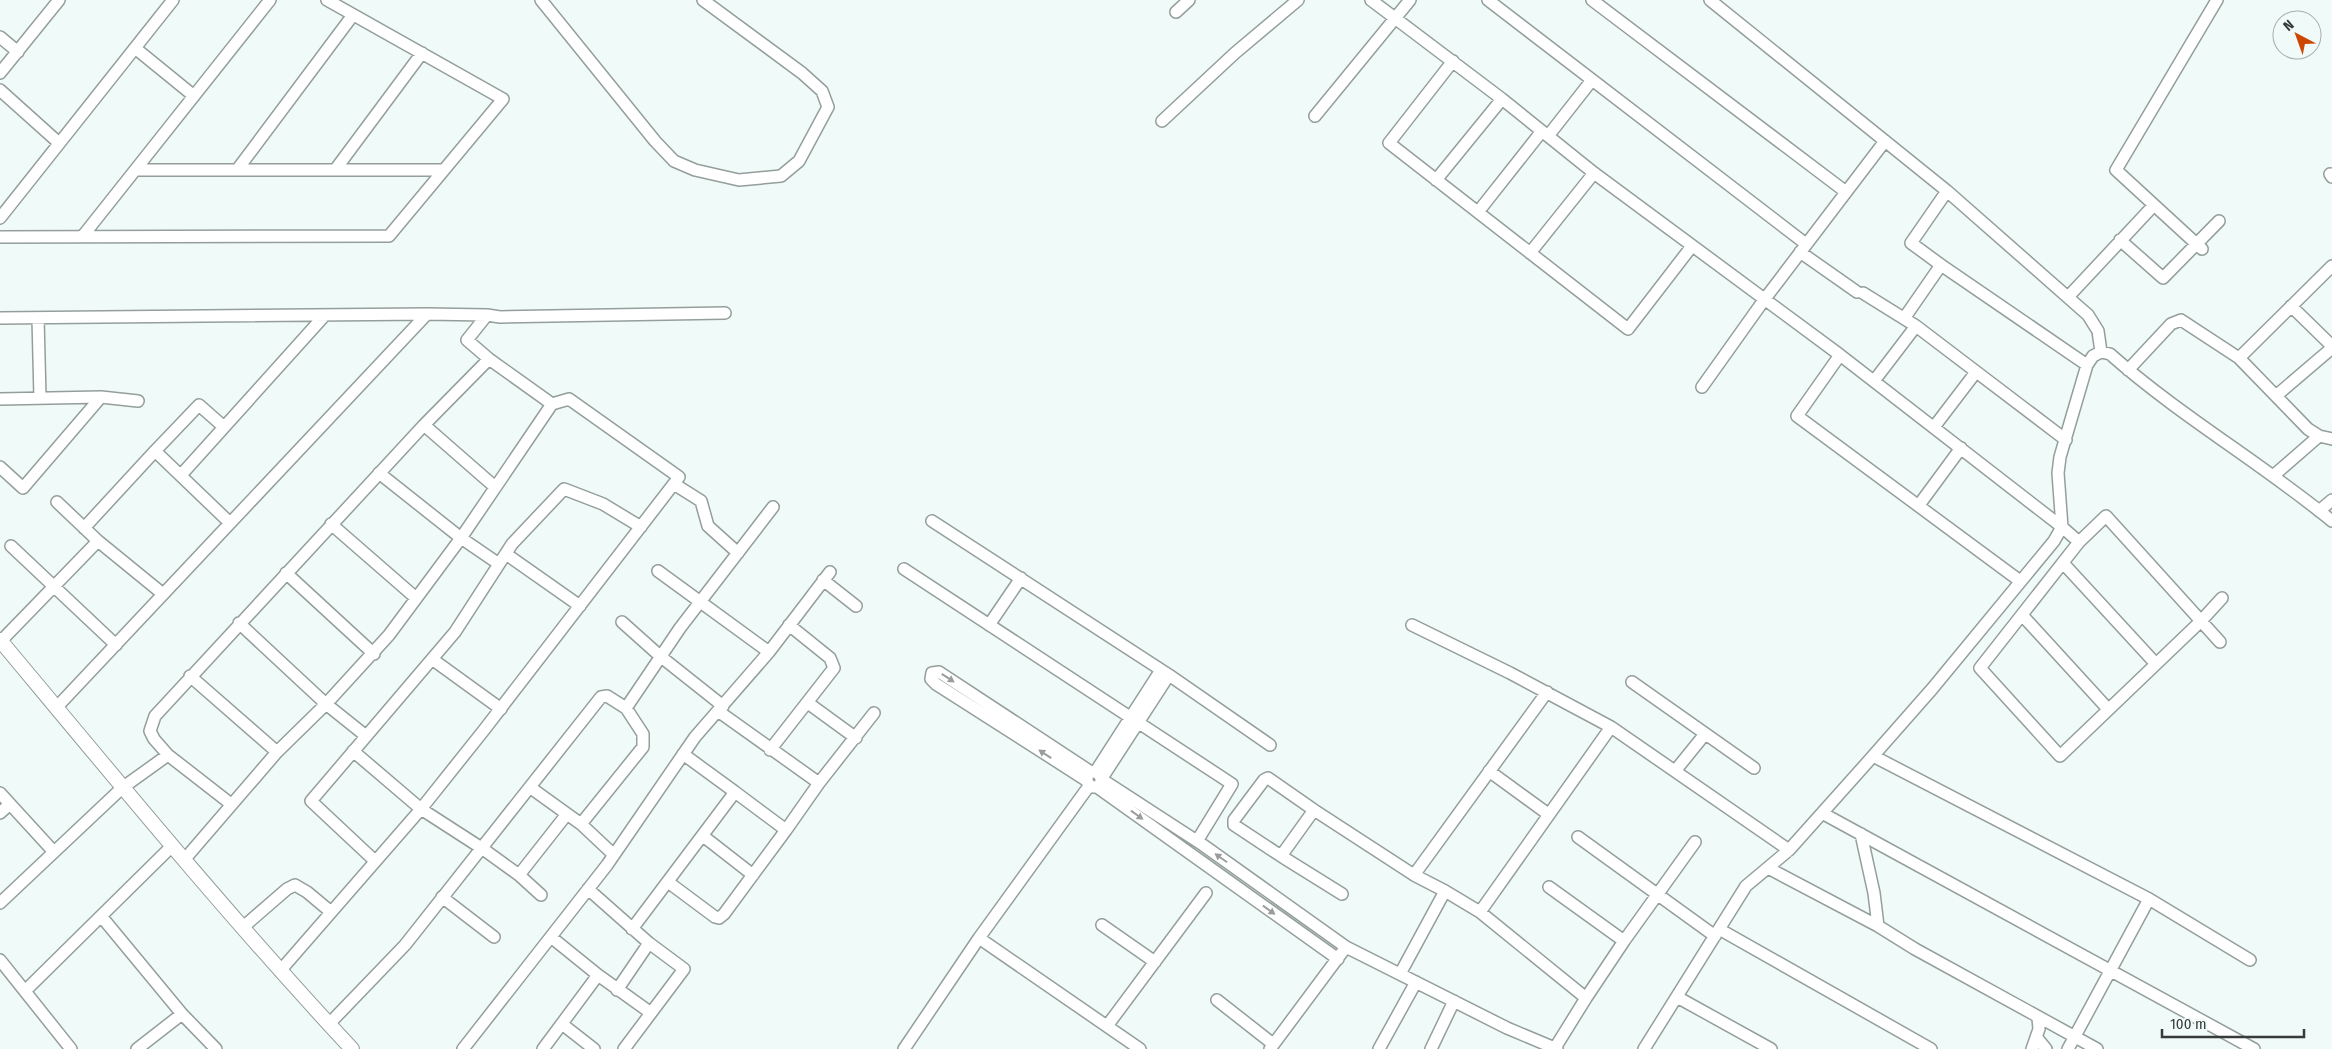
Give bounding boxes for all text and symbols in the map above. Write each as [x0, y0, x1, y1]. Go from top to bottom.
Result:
north arrow [2272, 10, 2322, 60]
text: N [2280, 16, 2298, 35]
one-way arrow [942, 674, 955, 683]
one-way arrow [1038, 749, 1052, 758]
one-way arrow [1130, 810, 1144, 820]
one-way arrow [1214, 853, 1228, 863]
one-way arrow [1262, 904, 1275, 915]
scale bar [2162, 1006, 2304, 1038]
text: 100 m [2170, 1015, 2207, 1033]

